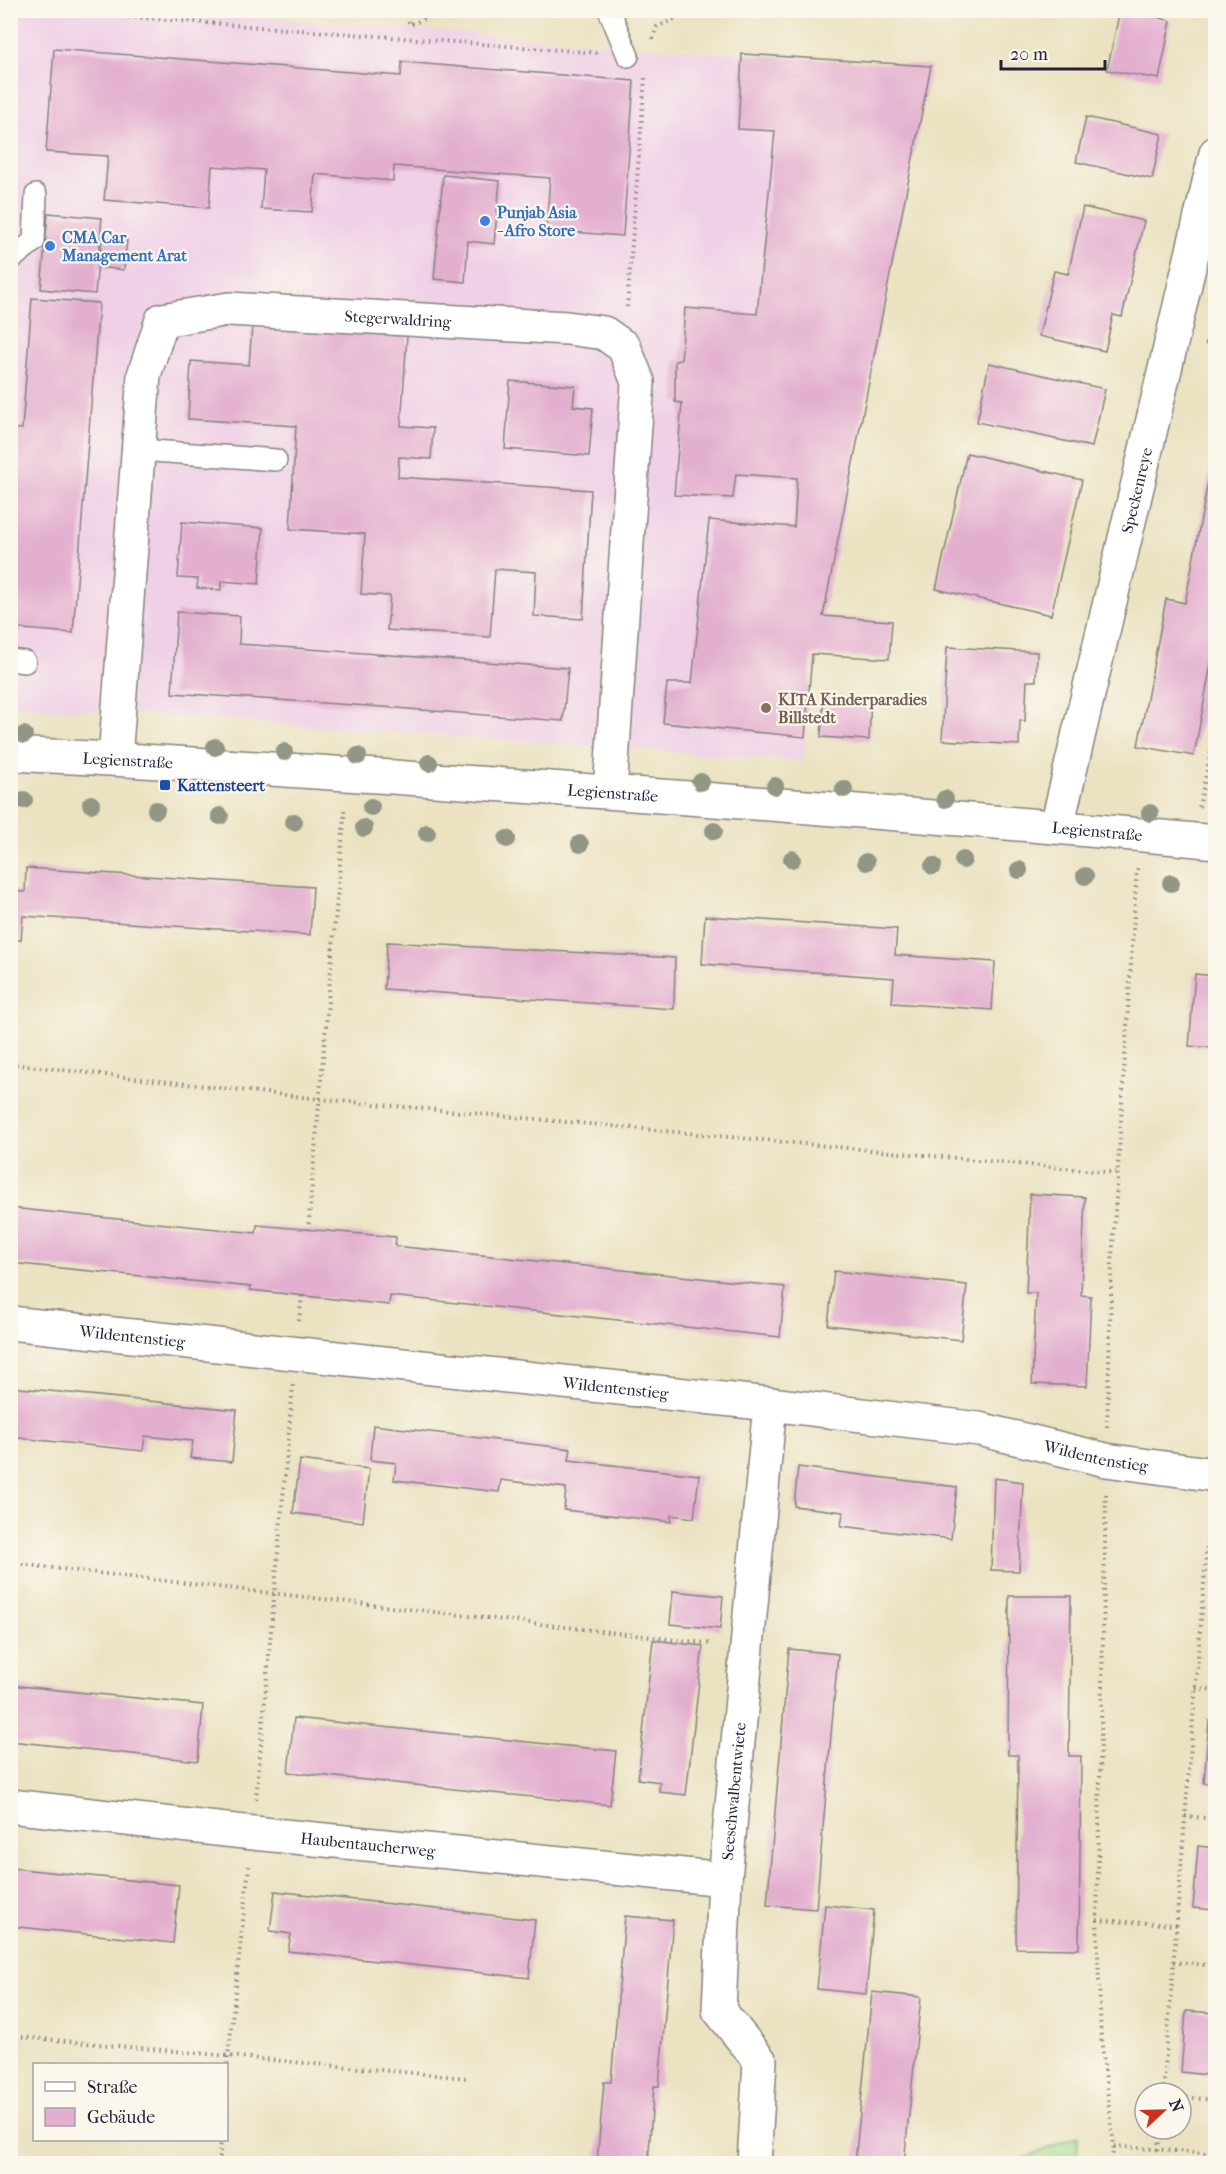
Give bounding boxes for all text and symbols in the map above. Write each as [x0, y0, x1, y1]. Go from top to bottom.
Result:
scale bar [1001, 33, 1104, 71]
text: 20 m [1010, 44, 1048, 65]
place label: Punjab Asia - Afro Store [497, 203, 577, 240]
marker: Punjab Asia - Afro Store [478, 214, 492, 228]
place label: CMA Car Management Arat [61, 228, 187, 266]
marker: CMA Car Management Arat [43, 239, 57, 253]
street label: Stegerwaldring [344, 306, 452, 331]
street label: Speckenreye [1117, 445, 1156, 535]
place label: KITA Kinderparadies Billstedt [778, 690, 927, 727]
marker: KITA Kinderparadies Billstedt [759, 701, 773, 715]
street label: Legienstraße [82, 748, 174, 772]
place label: Kattensteert [177, 776, 265, 795]
marker: Kattensteert [158, 778, 172, 792]
street label: Legienstraße [567, 780, 659, 805]
street label: Legienstraße [1051, 817, 1143, 844]
street label: Wildentenstieg [78, 1321, 187, 1351]
street label: Wildentenstieg [561, 1372, 670, 1403]
street label: Wildentenstieg [1041, 1435, 1150, 1475]
street label: Seeschwalbentwiete [717, 1721, 749, 1861]
street label: Haubentaucherweg [300, 1828, 437, 1860]
legend [33, 2063, 228, 2141]
text: Straße [87, 2077, 138, 2098]
north arrow [1133, 2081, 1193, 2141]
text: N [1165, 2096, 1188, 2116]
text: Gebäude [87, 2107, 155, 2128]

